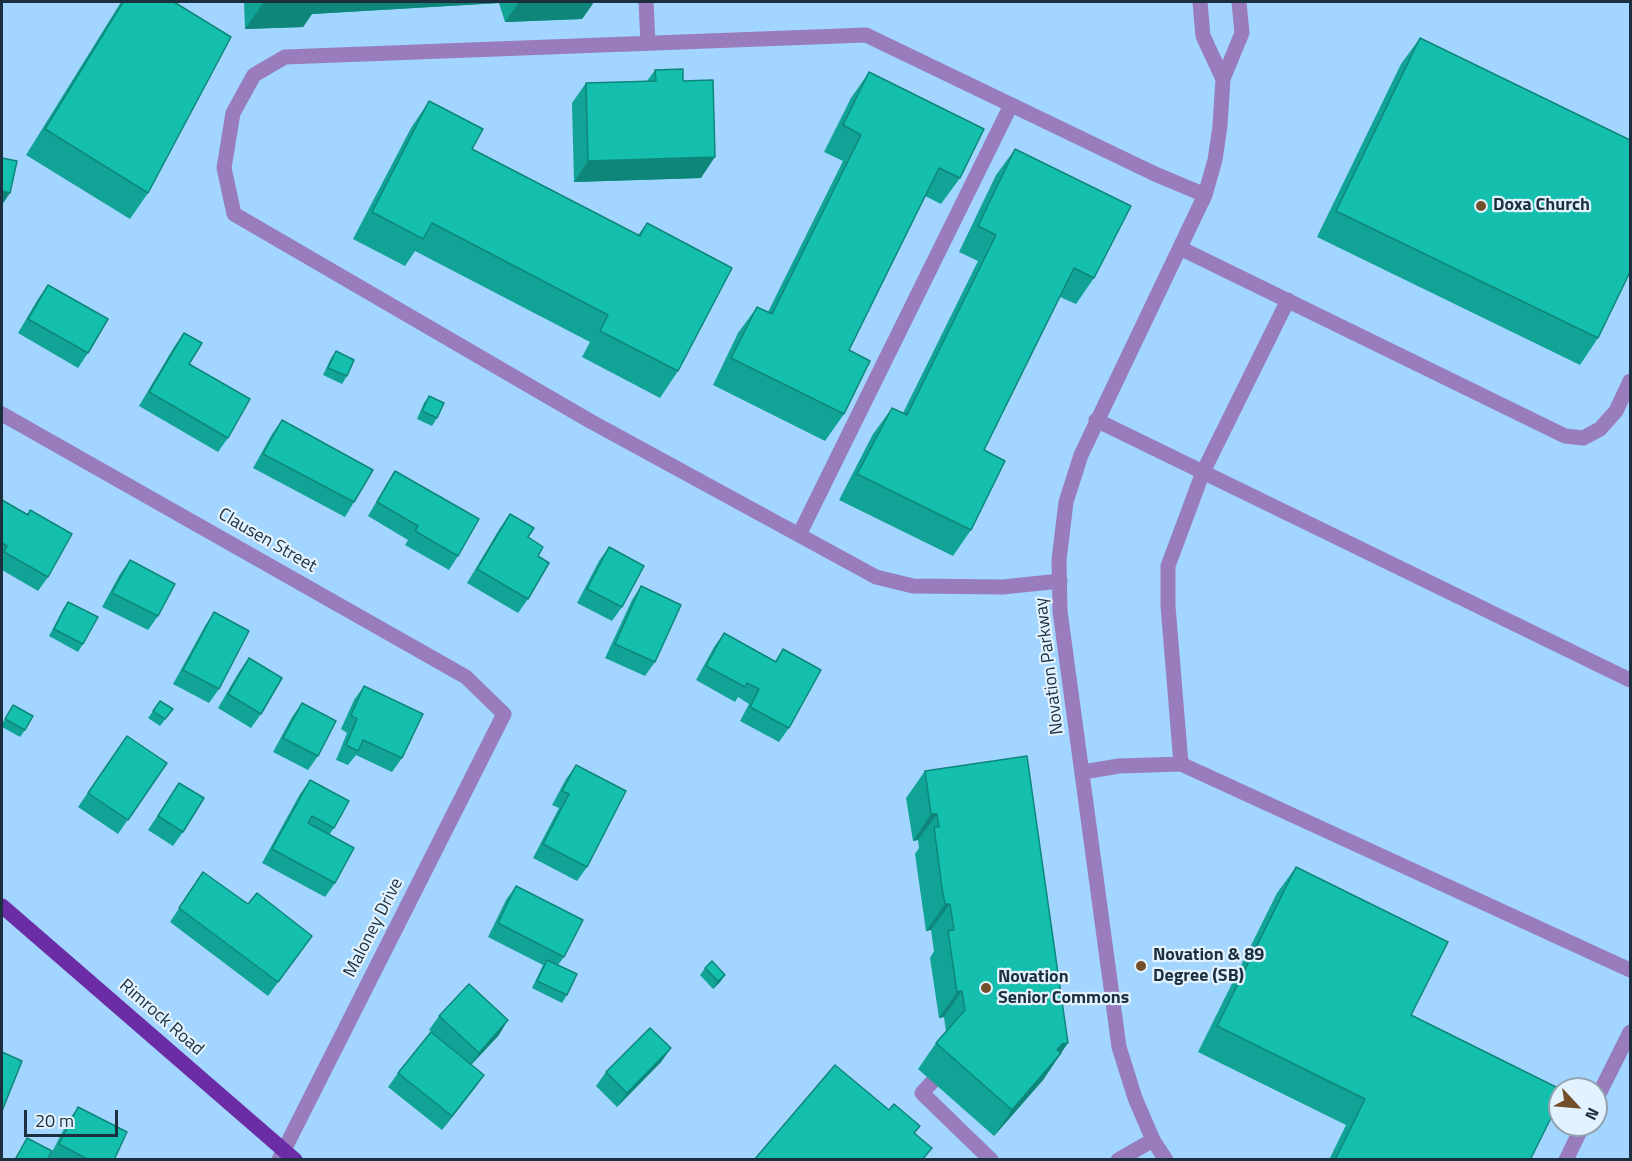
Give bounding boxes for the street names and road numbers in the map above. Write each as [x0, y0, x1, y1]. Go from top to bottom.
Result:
street label: Clausen Street [214, 504, 320, 578]
street label: Novation Parkway [1031, 596, 1069, 736]
street label: Maloney Drive [340, 875, 408, 981]
street label: Rimrock Road [114, 975, 208, 1061]

